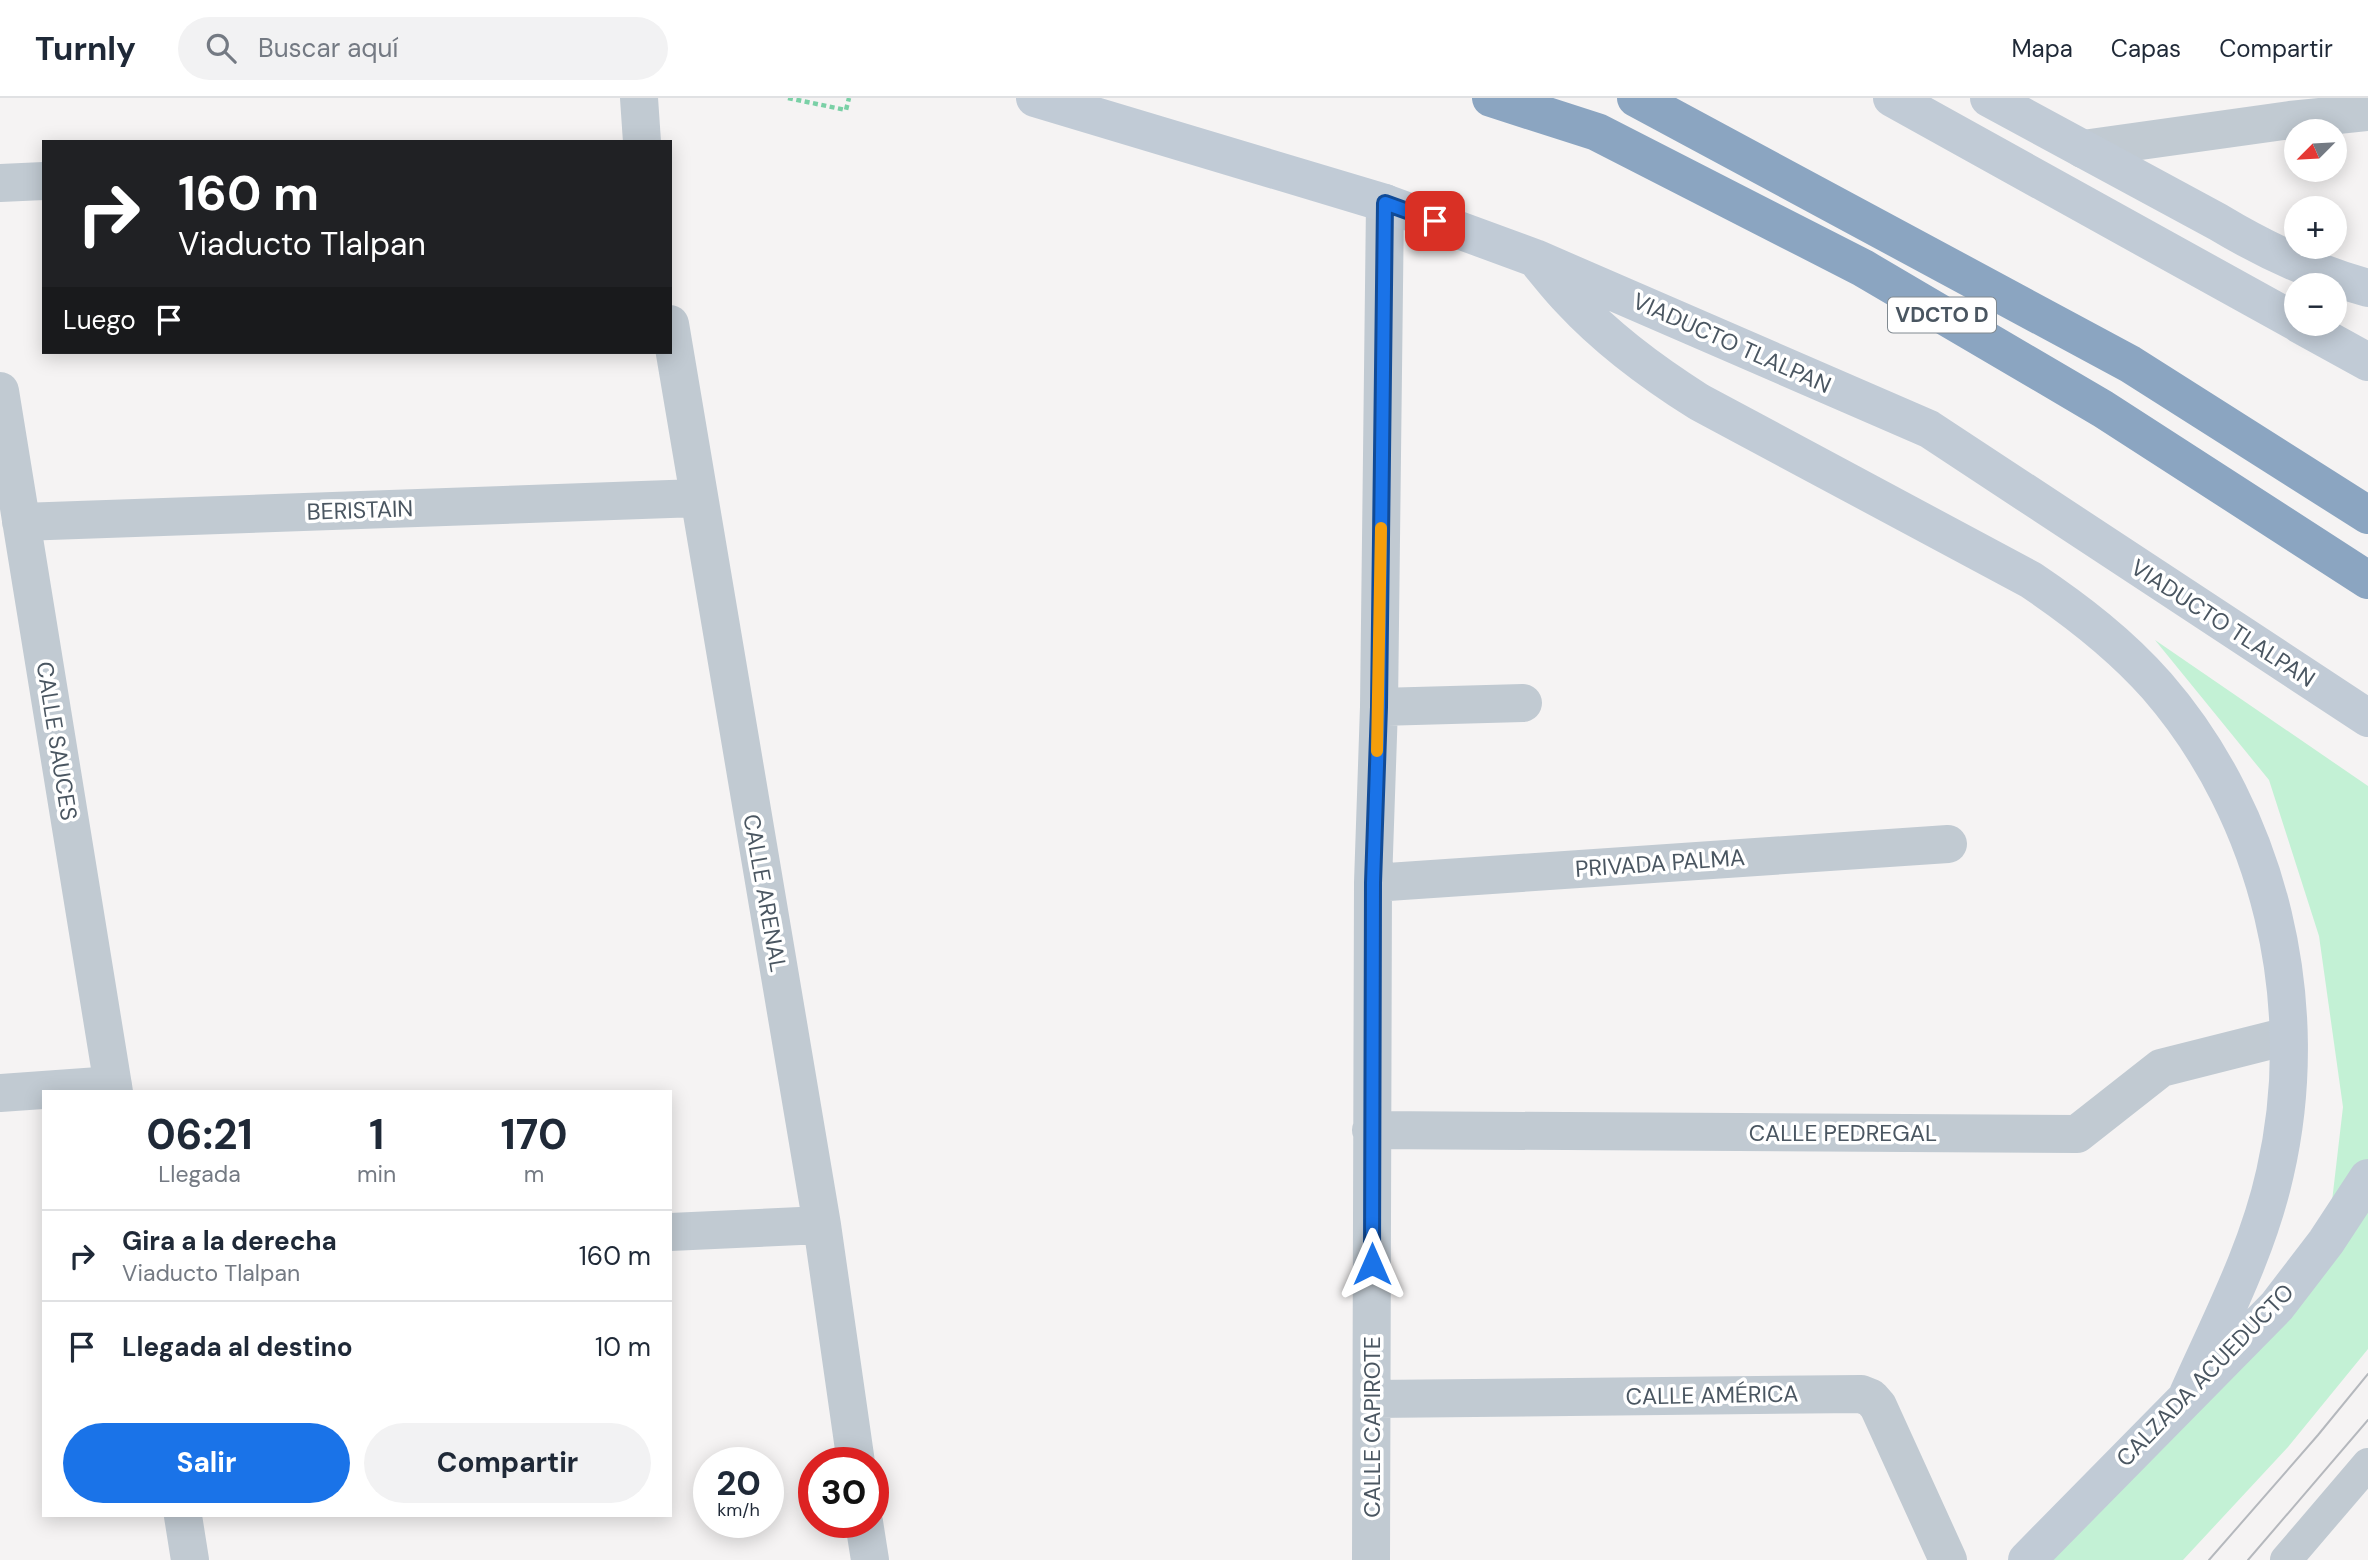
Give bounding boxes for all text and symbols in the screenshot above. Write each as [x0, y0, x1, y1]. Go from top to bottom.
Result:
search box [178, 17, 668, 80]
text: Turnly [35, 27, 136, 70]
icon: search [202, 29, 240, 67]
text: Buscar aquí [258, 31, 398, 65]
text: Mapa [2011, 33, 2073, 64]
text: Capas [2111, 33, 2181, 64]
text: Compartir [2219, 33, 2333, 64]
north arrow [2284, 119, 2347, 182]
map controls [2284, 119, 2347, 336]
text: 160 m [178, 161, 319, 225]
icon: right [63, 168, 154, 259]
pin [1405, 191, 1465, 251]
button: + [2284, 196, 2347, 259]
icon: arrive [1416, 202, 1454, 240]
text: Viaducto Tlalpan [178, 223, 426, 265]
button: − [2284, 273, 2347, 336]
street label: VIADUCTO TLALPAN [1628, 286, 1836, 400]
road number: VDCTO D [1888, 298, 1996, 332]
icon: arrive [150, 301, 188, 339]
text: Luego [63, 303, 136, 337]
street label: BERISTAIN [306, 493, 414, 527]
street label: VIADUCTO TLALPAN [2125, 552, 2321, 694]
street label: CALLE SAUCES [30, 659, 84, 823]
street label: CALLE ARENAL [736, 812, 794, 974]
street label: PRIVADA PALMA [1574, 842, 1746, 884]
text: 06:21 [146, 1107, 253, 1162]
text: 1 [369, 1107, 384, 1162]
text: 170 [501, 1107, 568, 1162]
street label: CALLE PEDREGAL [1749, 1118, 1937, 1148]
text: Llegada [158, 1159, 241, 1189]
text: min [357, 1159, 396, 1189]
text: m [524, 1159, 544, 1189]
text: Gira a la derecha [122, 1224, 337, 1258]
position arrow [1335, 1227, 1409, 1301]
icon: right [63, 1237, 101, 1275]
text: 160 m [579, 1239, 651, 1273]
text: Viaducto Tlalpan [122, 1258, 300, 1288]
street label: CALZADA ACUEDUCTO [2110, 1277, 2300, 1473]
icon: arrive [63, 1328, 101, 1366]
text: Llegada al destino [122, 1330, 353, 1364]
text: 10 m [595, 1330, 651, 1364]
street label: CALLE CAPIROTE [1357, 1336, 1387, 1518]
street label: CALLE AMÉRICA [1625, 1378, 1799, 1412]
button: Salir [63, 1423, 350, 1503]
button: Compartir [364, 1423, 651, 1503]
speed limit sign: 30 [798, 1447, 889, 1538]
text: 20 [716, 1460, 761, 1506]
text: km/h [717, 1498, 760, 1522]

